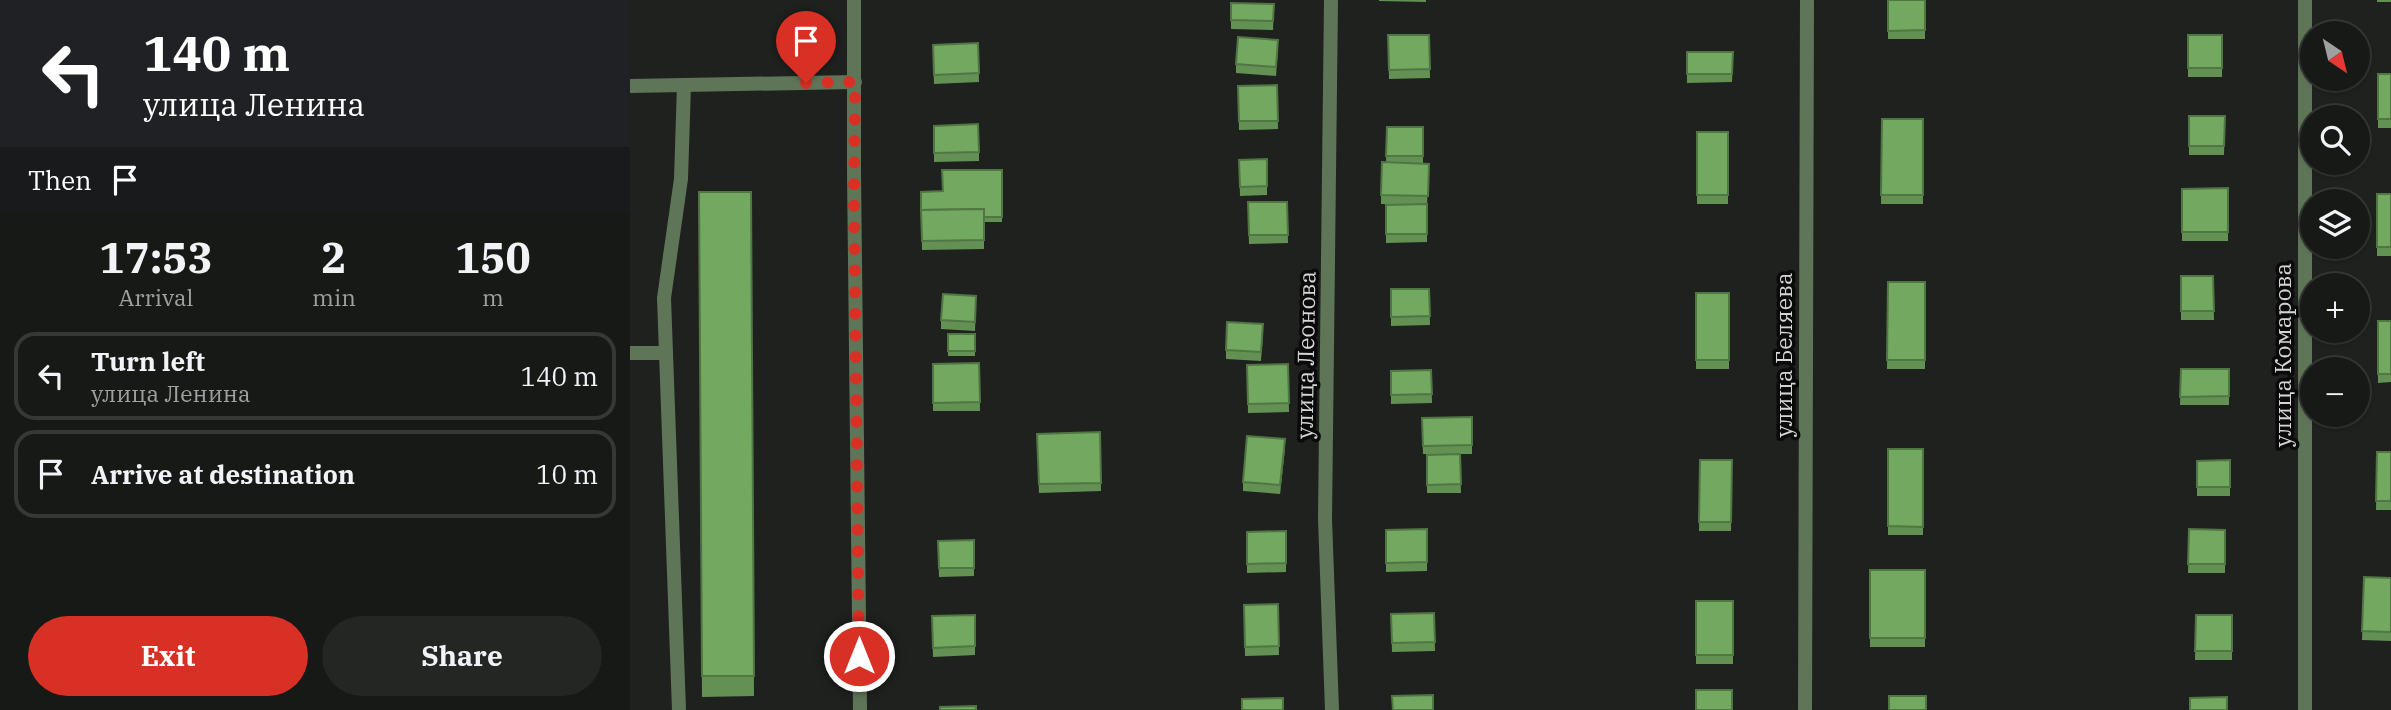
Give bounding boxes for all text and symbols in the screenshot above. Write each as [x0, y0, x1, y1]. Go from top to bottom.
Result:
pin [776, 11, 836, 83]
text: 140 m [143, 21, 290, 84]
north arrow [2300, 21, 2370, 91]
map controls [2300, 21, 2370, 427]
icon: arrive [787, 22, 825, 60]
icon: left [28, 28, 119, 119]
text: улица Ленина [143, 83, 365, 125]
button: search [2300, 105, 2370, 175]
icon: arrive [106, 161, 144, 199]
text: Then [28, 163, 92, 197]
button: layers [2300, 189, 2370, 259]
text: 17:53 [99, 230, 213, 285]
text: 2 [321, 230, 347, 285]
text: 150 [455, 230, 531, 285]
street label: улица Комарова [2267, 263, 2297, 447]
street label: улица Леонова [1289, 271, 1321, 439]
street label: улица Беляева [1768, 272, 1798, 438]
button: + [2300, 273, 2370, 343]
text: Arrival [119, 282, 193, 312]
text: min [312, 282, 356, 312]
text: m [482, 282, 504, 312]
text: Turn left [91, 344, 205, 378]
icon: left [32, 357, 70, 395]
button: − [2300, 357, 2370, 427]
text: 140 m [520, 359, 598, 393]
text: улица Ленина [91, 378, 251, 408]
icon: arrive [32, 455, 70, 493]
text: Arrive at destination [91, 457, 355, 491]
text: 10 m [536, 457, 598, 491]
button: Exit [28, 616, 308, 696]
button: Share [322, 616, 602, 696]
position arrow [822, 619, 896, 693]

